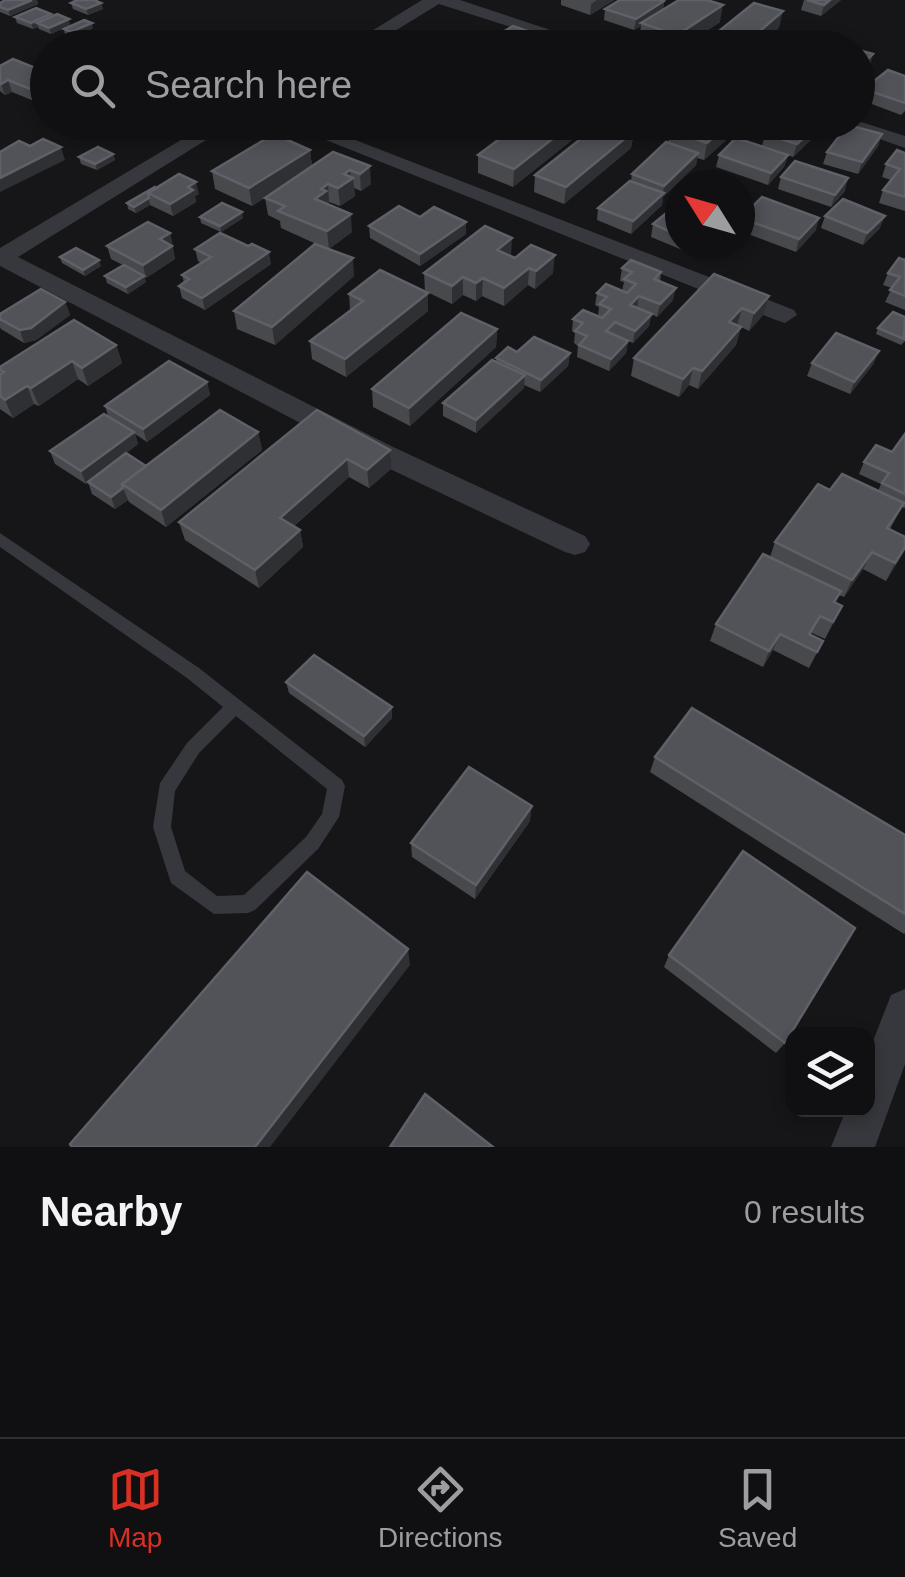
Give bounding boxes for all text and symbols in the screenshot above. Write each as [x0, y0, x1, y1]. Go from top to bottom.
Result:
search box [30, 30, 875, 140]
icon: search [65, 58, 120, 113]
text: Search here [145, 64, 352, 106]
north arrow [665, 170, 755, 260]
map controls [785, 1027, 875, 1117]
button: layers [785, 1027, 875, 1117]
text: Nearby [40, 1188, 182, 1235]
text: 0 results [744, 1194, 865, 1230]
tab: Map [108, 1462, 163, 1554]
tab: Directions [378, 1462, 503, 1554]
tab: Saved [718, 1462, 797, 1554]

